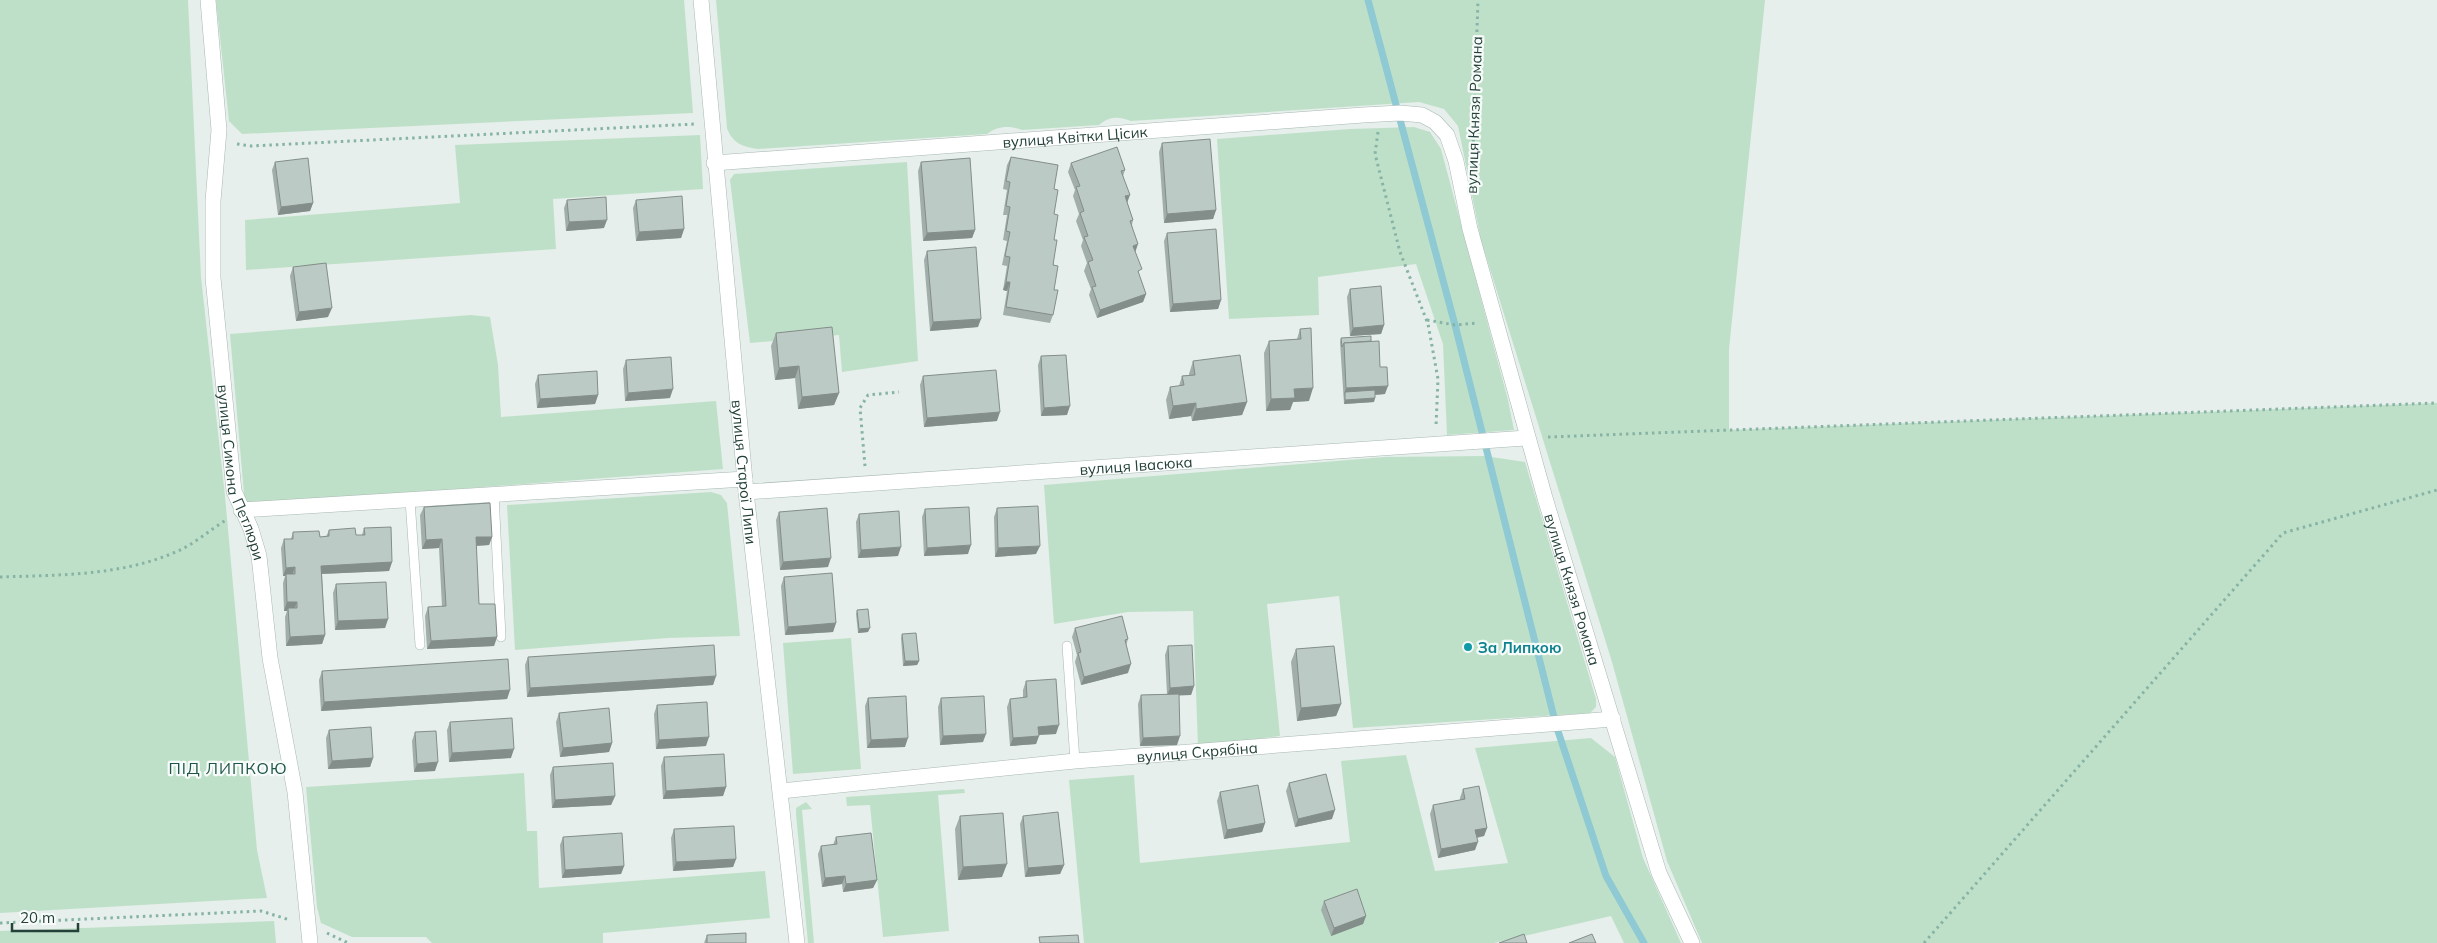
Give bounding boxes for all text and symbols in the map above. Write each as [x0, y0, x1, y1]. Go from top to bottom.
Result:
street label: вулиця Князя Романа [1462, 36, 1486, 194]
street label: вулиця Квітки Цісик [1002, 121, 1149, 151]
street label: вулиця Симона Петлюри [214, 384, 269, 562]
street label: вулиця Старої Липи [728, 399, 761, 545]
street label: вулиця Івасюка [1079, 452, 1193, 478]
street label: вулиця Князя Романа [1541, 511, 1605, 667]
place label: За Липкою [1478, 638, 1561, 657]
marker: За Липкою [1462, 641, 1474, 653]
street label: вулиця Скрябіна [1136, 737, 1258, 766]
district label: ПІД ЛИПКОЮ [168, 758, 288, 778]
scale bar [12, 900, 79, 932]
text: 20 m [20, 908, 55, 927]

